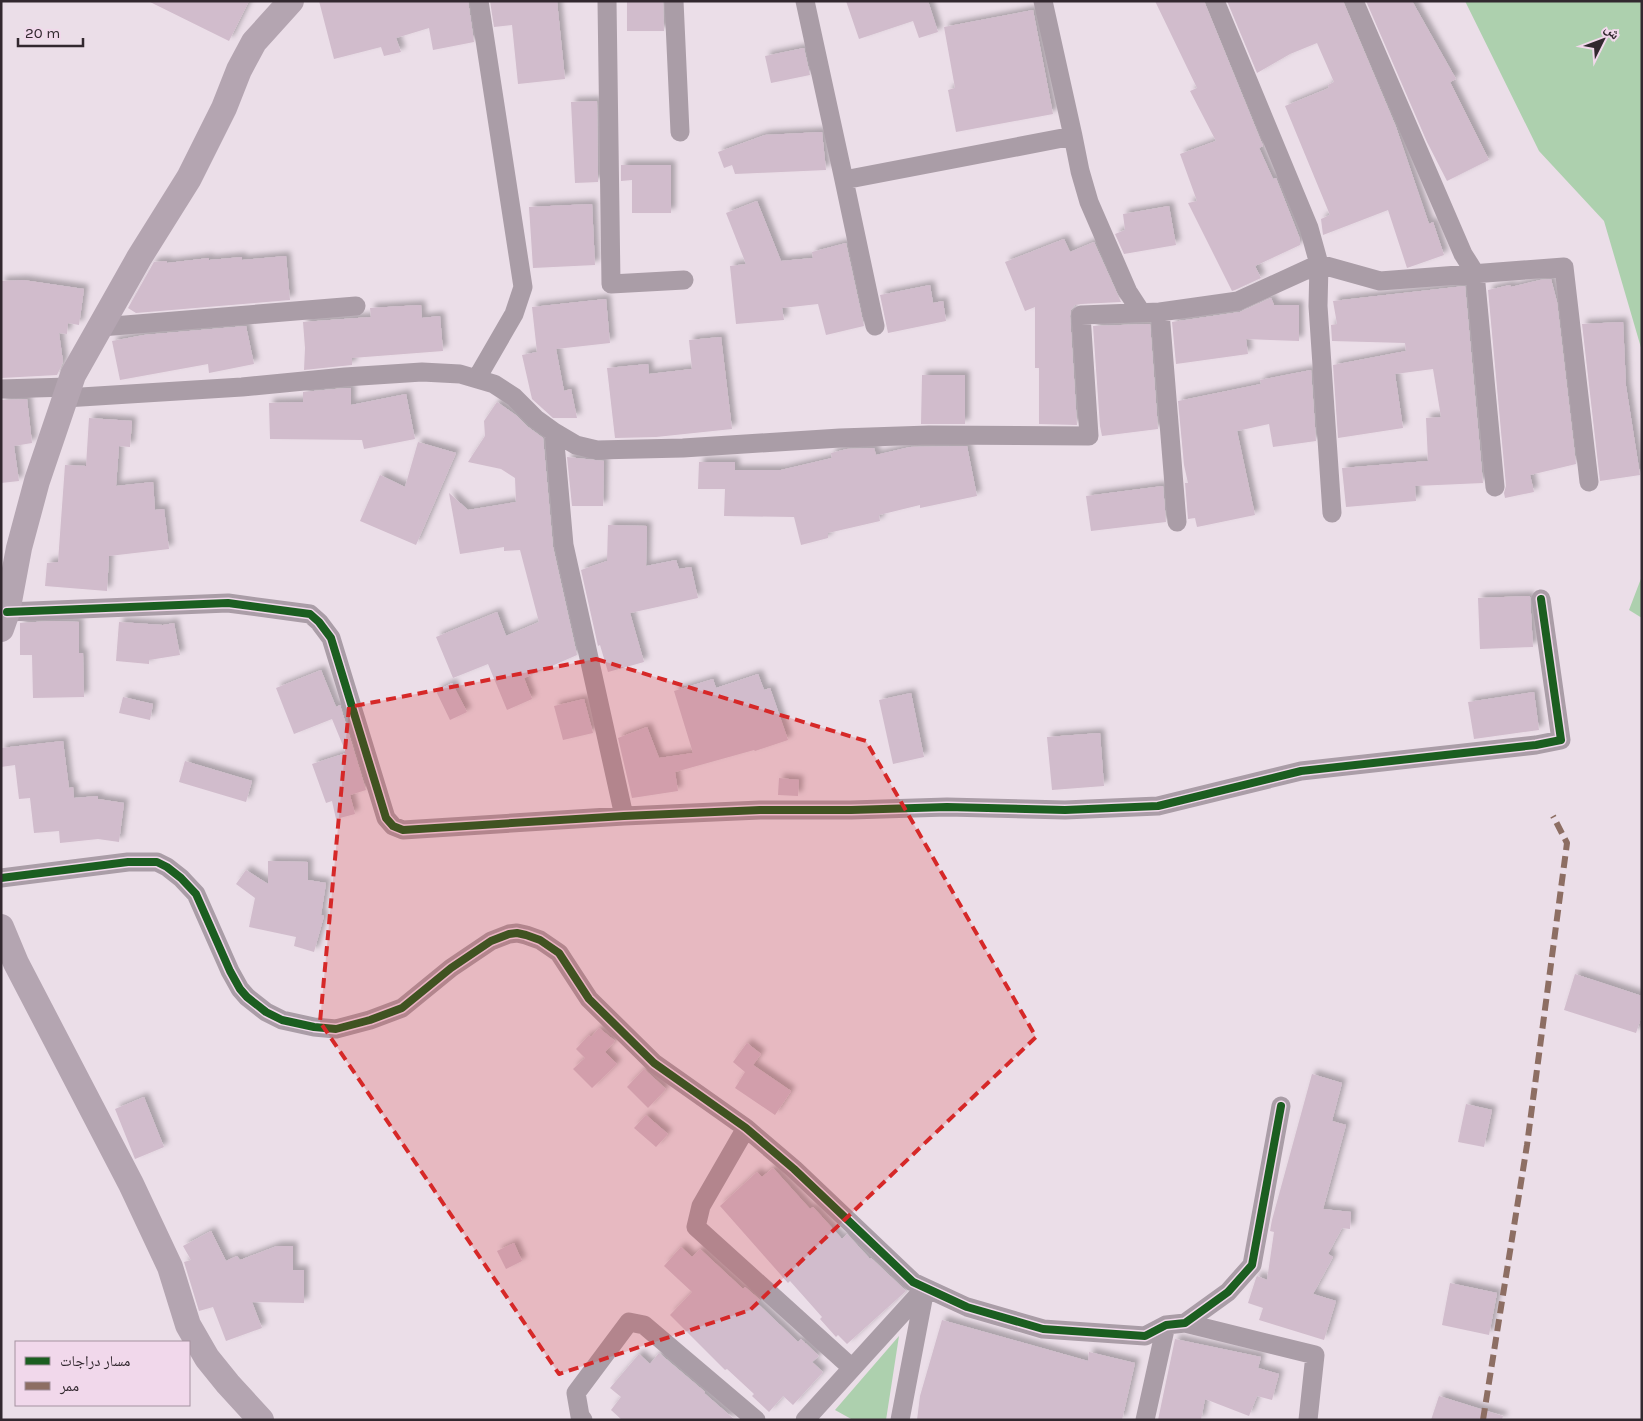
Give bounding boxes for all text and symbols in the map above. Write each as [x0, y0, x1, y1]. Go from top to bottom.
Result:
scale bar [18, 15, 82, 47]
north arrow [1578, 15, 1628, 65]
text: ش [1601, 20, 1624, 43]
text: 20 m [25, 24, 60, 42]
legend [15, 1341, 190, 1406]
text: مسار دراجات [60, 1352, 131, 1370]
text: ممر [59, 1377, 79, 1395]

